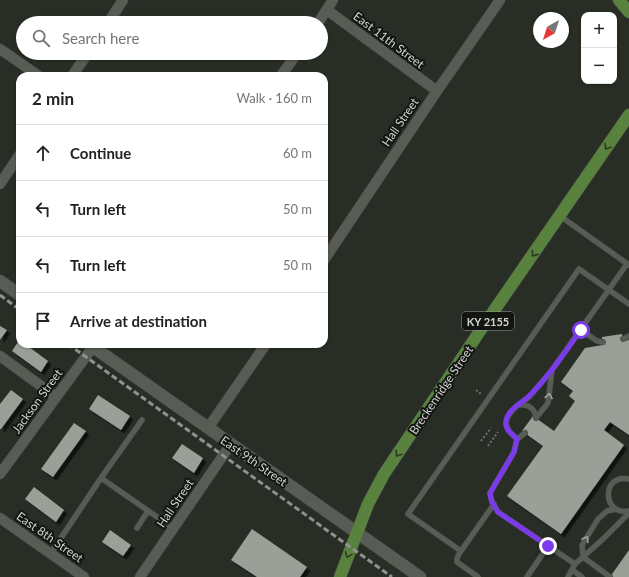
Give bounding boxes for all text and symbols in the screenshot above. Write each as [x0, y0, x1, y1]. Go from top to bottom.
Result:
street label: East 11th Street [351, 8, 428, 72]
north arrow [533, 12, 569, 48]
map controls [581, 12, 617, 84]
button: + [581, 12, 617, 48]
search box [16, 16, 328, 60]
icon: search [30, 27, 52, 49]
text: Search here [62, 29, 139, 47]
button: − [581, 48, 617, 84]
text: 2 min [32, 88, 74, 109]
text: Walk · 160 m [236, 90, 312, 106]
street label: Hall Street [378, 94, 422, 149]
icon: ahead [32, 142, 54, 164]
one-way arrow [604, 143, 612, 150]
text: Continue [70, 144, 131, 162]
text: 60 m [283, 145, 312, 161]
icon: left [32, 198, 54, 220]
text: Turn left [70, 200, 126, 218]
text: 50 m [283, 201, 312, 217]
one-way arrow [531, 250, 539, 257]
icon: left [32, 254, 54, 276]
text: Turn left [70, 256, 126, 274]
text: 50 m [283, 257, 312, 273]
icon: arrive [32, 310, 54, 332]
text: Arrive at destination [70, 312, 207, 330]
road number: KY 2155 [462, 312, 514, 330]
route start [572, 321, 590, 339]
street label: Breckenridge Street [406, 342, 477, 437]
street label: Jackson Street [9, 365, 66, 436]
one-way arrow [544, 393, 553, 399]
street label: East 9th Street [218, 432, 291, 490]
one-way arrow [396, 450, 403, 457]
street label: Hall Street [153, 475, 197, 530]
street label: East 8th Street [14, 508, 87, 566]
one-way arrow [581, 536, 588, 543]
route end [539, 537, 557, 555]
one-way arrow [345, 551, 353, 558]

